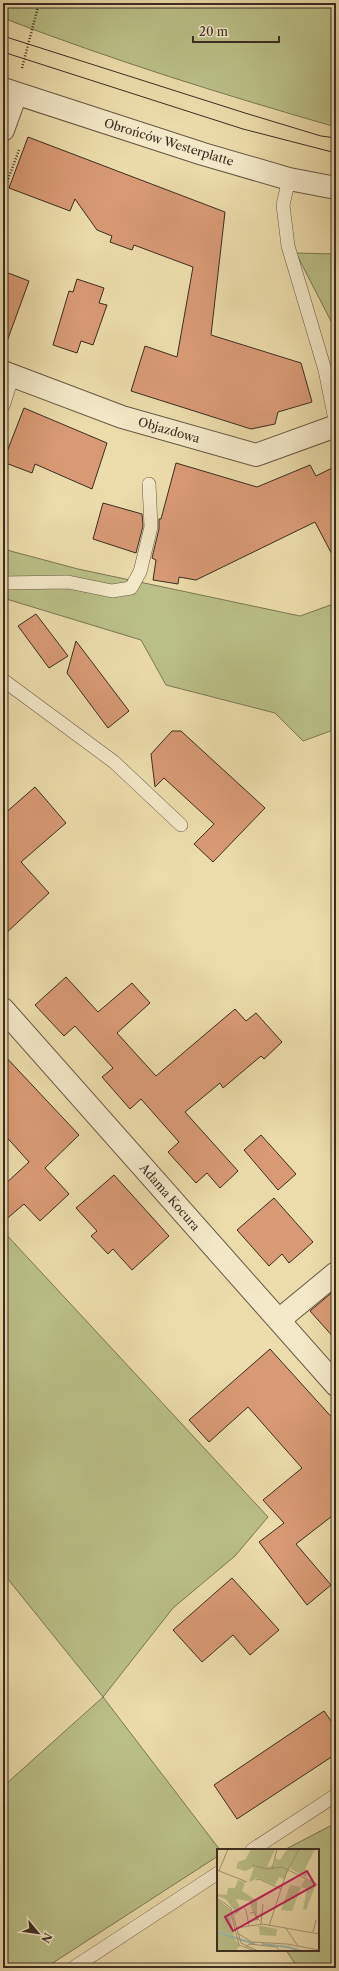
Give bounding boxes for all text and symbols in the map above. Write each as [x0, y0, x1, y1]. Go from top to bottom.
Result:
scale bar [193, 18, 279, 44]
text: 20 m [199, 24, 228, 39]
street label: Obrońców Westerplatte [102, 115, 236, 169]
street label: Objazdowa [136, 414, 202, 446]
street label: Adama Kocura [136, 1160, 204, 1234]
inset map [217, 1849, 319, 1951]
north arrow [18, 1913, 58, 1953]
text: N [38, 1930, 55, 1946]

